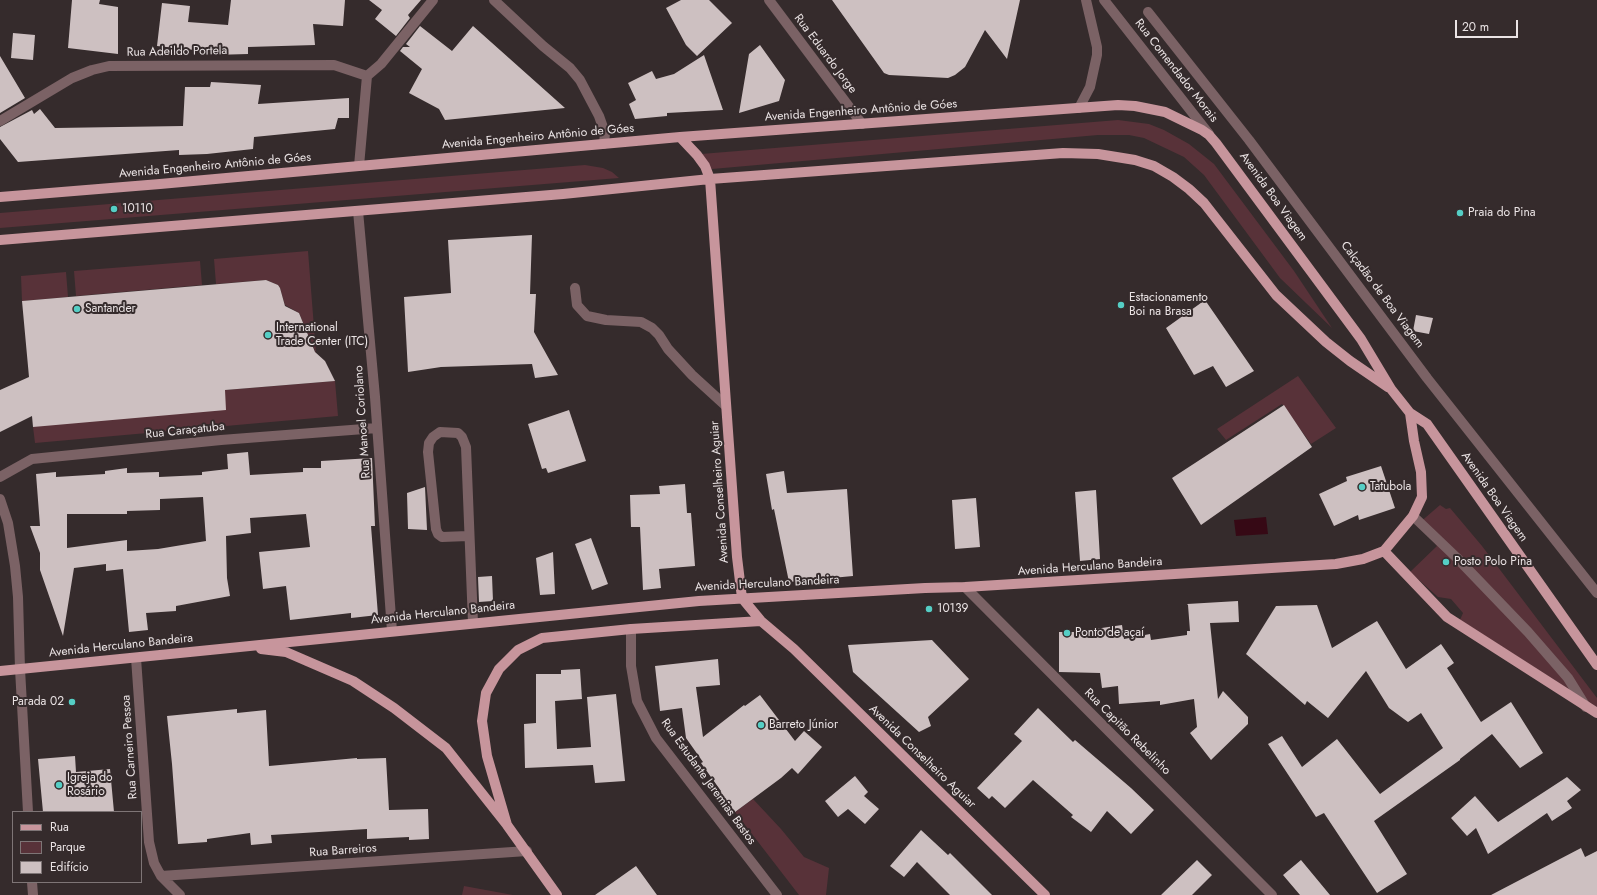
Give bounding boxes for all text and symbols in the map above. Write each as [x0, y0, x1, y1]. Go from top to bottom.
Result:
street label: Rua Eduardo Jorge [791, 12, 859, 96]
scale bar [1457, 12, 1520, 38]
street label: Rua Comendador Morais [1131, 17, 1221, 125]
text: 20 m [1462, 18, 1489, 36]
street label: Rua Adeildo Portela [127, 44, 227, 60]
street label: Avenida Engenheiro Antônio de Góes [764, 97, 958, 125]
street label: Avenida Engenheiro Antônio de Góes [441, 121, 635, 153]
street label: Avenida Engenheiro Antônio de Góes [118, 150, 312, 182]
street label: Avenida Boa Viagem [1236, 150, 1310, 244]
place label: 10110 [122, 202, 153, 216]
marker: 10110 [109, 204, 119, 214]
place label: Praia do Pina [1468, 206, 1535, 220]
marker: Praia do Pina [1455, 208, 1465, 218]
street label: Calçadão de Boa Viagem [1337, 239, 1427, 351]
place label: Estacionamento Boi na Brasa [1129, 291, 1208, 319]
marker: Estacionamento Boi na Brasa [1116, 300, 1126, 310]
place label: Santander [85, 302, 136, 316]
marker: Santander [72, 304, 82, 314]
place label: International Trade Center (ITC) [276, 321, 368, 349]
marker: International Trade Center (ITC) [263, 330, 273, 340]
street label: Rua Manoel Coriolano [352, 365, 374, 479]
street label: Rua Caraçatuba [145, 420, 225, 442]
street label: Avenida Conselheiro Aguiar [708, 420, 732, 564]
street label: Avenida Boa Viagem [1458, 449, 1530, 545]
place label: Tatubola [1370, 480, 1411, 494]
marker: Tatubola [1357, 482, 1367, 492]
street label: Avenida Herculano Bandeira [1017, 555, 1163, 579]
place label: Posto Polo Pina [1454, 555, 1532, 569]
marker: Posto Polo Pina [1441, 557, 1451, 567]
street label: Avenida Herculano Bandeira [694, 573, 840, 595]
street label: Avenida Herculano Bandeira [370, 598, 516, 628]
place label: 10139 [937, 602, 968, 616]
marker: 10139 [924, 604, 934, 614]
place label: Ponto de açaí [1075, 626, 1144, 640]
marker: Ponto de açaí [1062, 628, 1072, 638]
street label: Avenida Herculano Bandeira [48, 631, 194, 661]
street label: Rua Capitão Rebelinho [1081, 686, 1173, 778]
street label: Rua Carneiro Pessoa [119, 694, 141, 800]
place label: Parada 02 [12, 695, 64, 709]
marker: Parada 02 [67, 697, 77, 707]
street label: Avenida Conselheiro Aguiar [866, 702, 978, 812]
street label: Rua Estudante Jeremias Bastos [657, 716, 759, 848]
place label: Barreto Júnior [769, 718, 838, 732]
marker: Barreto Júnior [756, 720, 766, 730]
place label: Igreja do Rosário [67, 771, 113, 799]
marker: Igreja do Rosário [54, 780, 64, 790]
legend [12, 811, 142, 883]
text: Rua [50, 818, 69, 836]
text: Parque [50, 838, 85, 856]
street label: Rua Barreiros [309, 841, 377, 861]
text: Edifício [50, 858, 89, 876]

